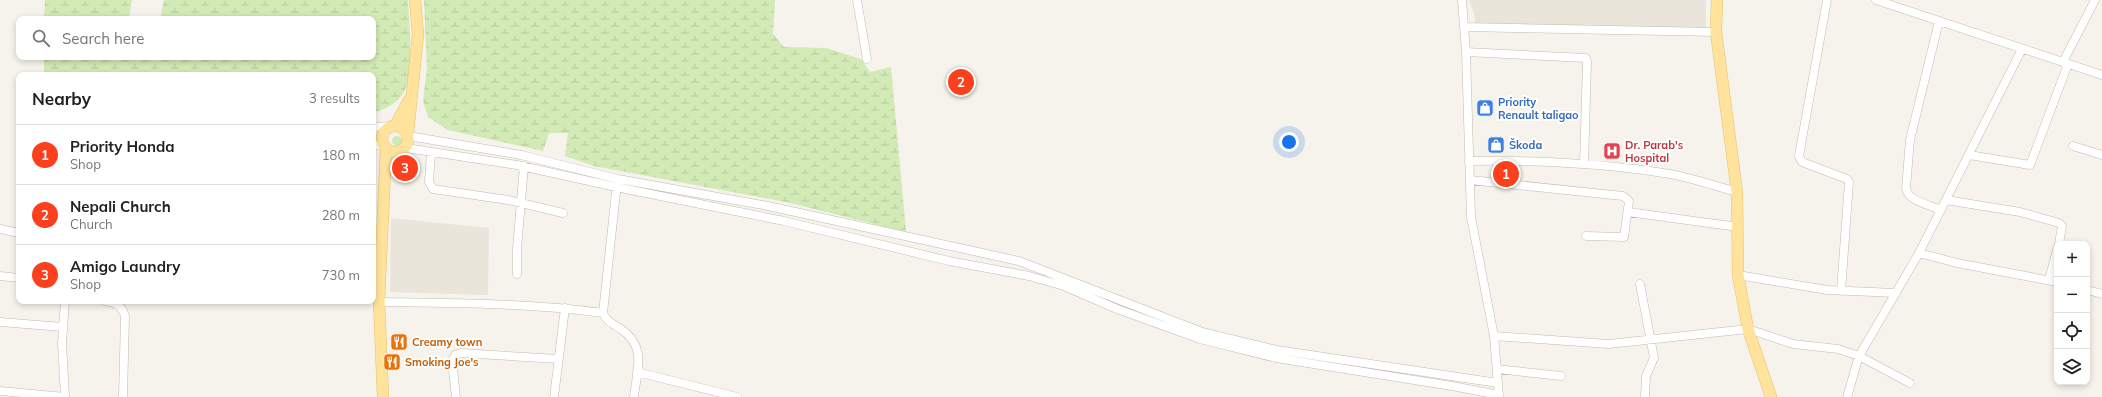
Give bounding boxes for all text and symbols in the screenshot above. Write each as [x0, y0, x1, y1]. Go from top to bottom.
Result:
search box [16, 16, 376, 60]
icon: search [30, 27, 52, 49]
text: Search here [62, 29, 144, 48]
pin: 2 [948, 67, 974, 97]
text: Nearby [32, 88, 91, 109]
text: 3 results [309, 90, 360, 106]
place label: Priority Renault taligao [1498, 95, 1579, 122]
shop icon: Priority Renault taligao [1475, 98, 1495, 118]
your location [1279, 132, 1299, 152]
shop icon: Škoda [1486, 135, 1506, 155]
text: Priority Honda [70, 137, 175, 156]
place label: Škoda [1509, 138, 1542, 152]
place label: Dr. Parab's Hospital [1625, 138, 1684, 165]
hospital icon: Dr. Parab's Hospital [1602, 141, 1622, 161]
text: 1 [41, 147, 49, 163]
text: 180 m [322, 147, 360, 163]
pin: 3 [392, 153, 418, 183]
text: Shop [70, 156, 101, 172]
pin: 1 [1493, 159, 1519, 189]
text: Nepali Church [70, 197, 171, 216]
text: 2 [41, 207, 49, 223]
text: 280 m [322, 207, 360, 223]
text: Church [70, 216, 113, 232]
map controls [2054, 241, 2090, 385]
button: + [2054, 241, 2090, 277]
text: Amigo Laundry [70, 257, 180, 276]
text: 3 [41, 267, 49, 283]
text: 730 m [322, 267, 360, 283]
text: Shop [70, 276, 101, 292]
button: − [2054, 277, 2090, 313]
button: locate [2054, 313, 2090, 349]
restaurant icon: Creamy town [389, 332, 409, 352]
place label: Creamy town [412, 335, 482, 349]
button: layers [2054, 349, 2090, 385]
restaurant icon: Smoking Joe's [382, 352, 402, 372]
place label: Smoking Joe's [405, 355, 479, 369]

